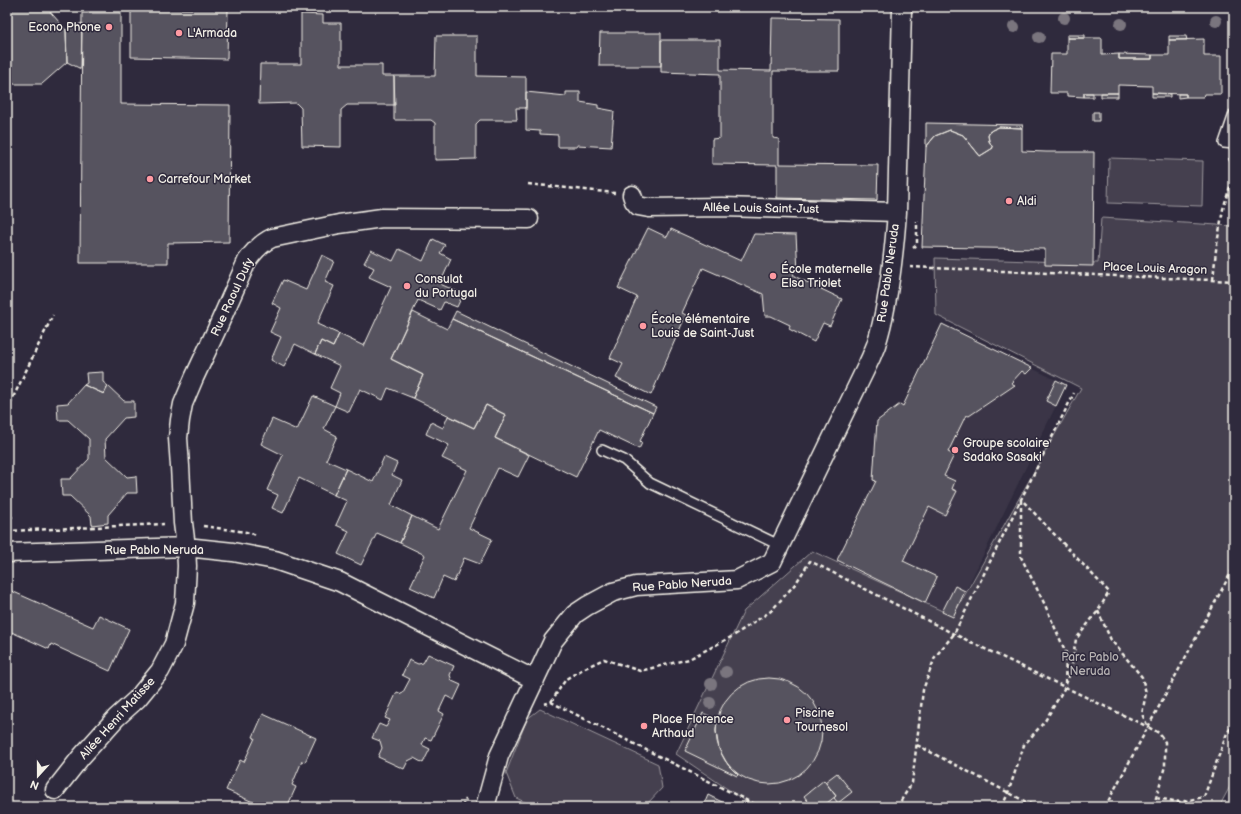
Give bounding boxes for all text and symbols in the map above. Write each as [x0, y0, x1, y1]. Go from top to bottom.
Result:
place label: Econo Phone [28, 20, 101, 35]
marker: Econo Phone [104, 22, 114, 32]
place label: L'Armada [187, 26, 237, 41]
marker: L'Armada [174, 28, 184, 38]
place label: Carrefour Market [158, 172, 251, 187]
marker: Carrefour Market [145, 174, 155, 184]
place label: Aldi [1017, 194, 1037, 209]
marker: Aldi [1004, 196, 1014, 206]
street label: Allée Louis Saint-Just [703, 200, 819, 217]
street label: Rue Pablo Neruda [874, 222, 903, 323]
street label: Rue Raoul Dufy [208, 255, 257, 339]
street label: Place Louis Aragon [1103, 259, 1208, 278]
place label: École maternelle Elsa Triolet [781, 261, 873, 291]
marker: École maternelle Elsa Triolet [768, 271, 778, 281]
place label: Consulat du Portugal [415, 272, 477, 301]
marker: Consulat du Portugal [402, 281, 412, 291]
place label: École élémentaire Louis de Saint-Just [651, 311, 754, 341]
marker: École élémentaire Louis de Saint-Just [638, 321, 648, 331]
place label: Groupe scolaire Sadako Sasaki [963, 436, 1049, 465]
marker: Groupe scolaire Sadako Sasaki [950, 445, 960, 455]
street label: Rue Pablo Neruda [104, 543, 204, 558]
street label: Rue Pablo Neruda [632, 574, 732, 595]
park label: Parc Pablo Neruda [1061, 650, 1119, 679]
street label: Allée Henri Matisse [76, 674, 158, 763]
place label: Piscine Tournesol [795, 706, 848, 735]
place label: Place Florence Arthaud [652, 712, 734, 741]
marker: Piscine Tournesol [782, 715, 792, 725]
marker: Place Florence Arthaud [639, 721, 649, 731]
north arrow [18, 756, 58, 796]
text: N [28, 777, 41, 792]

